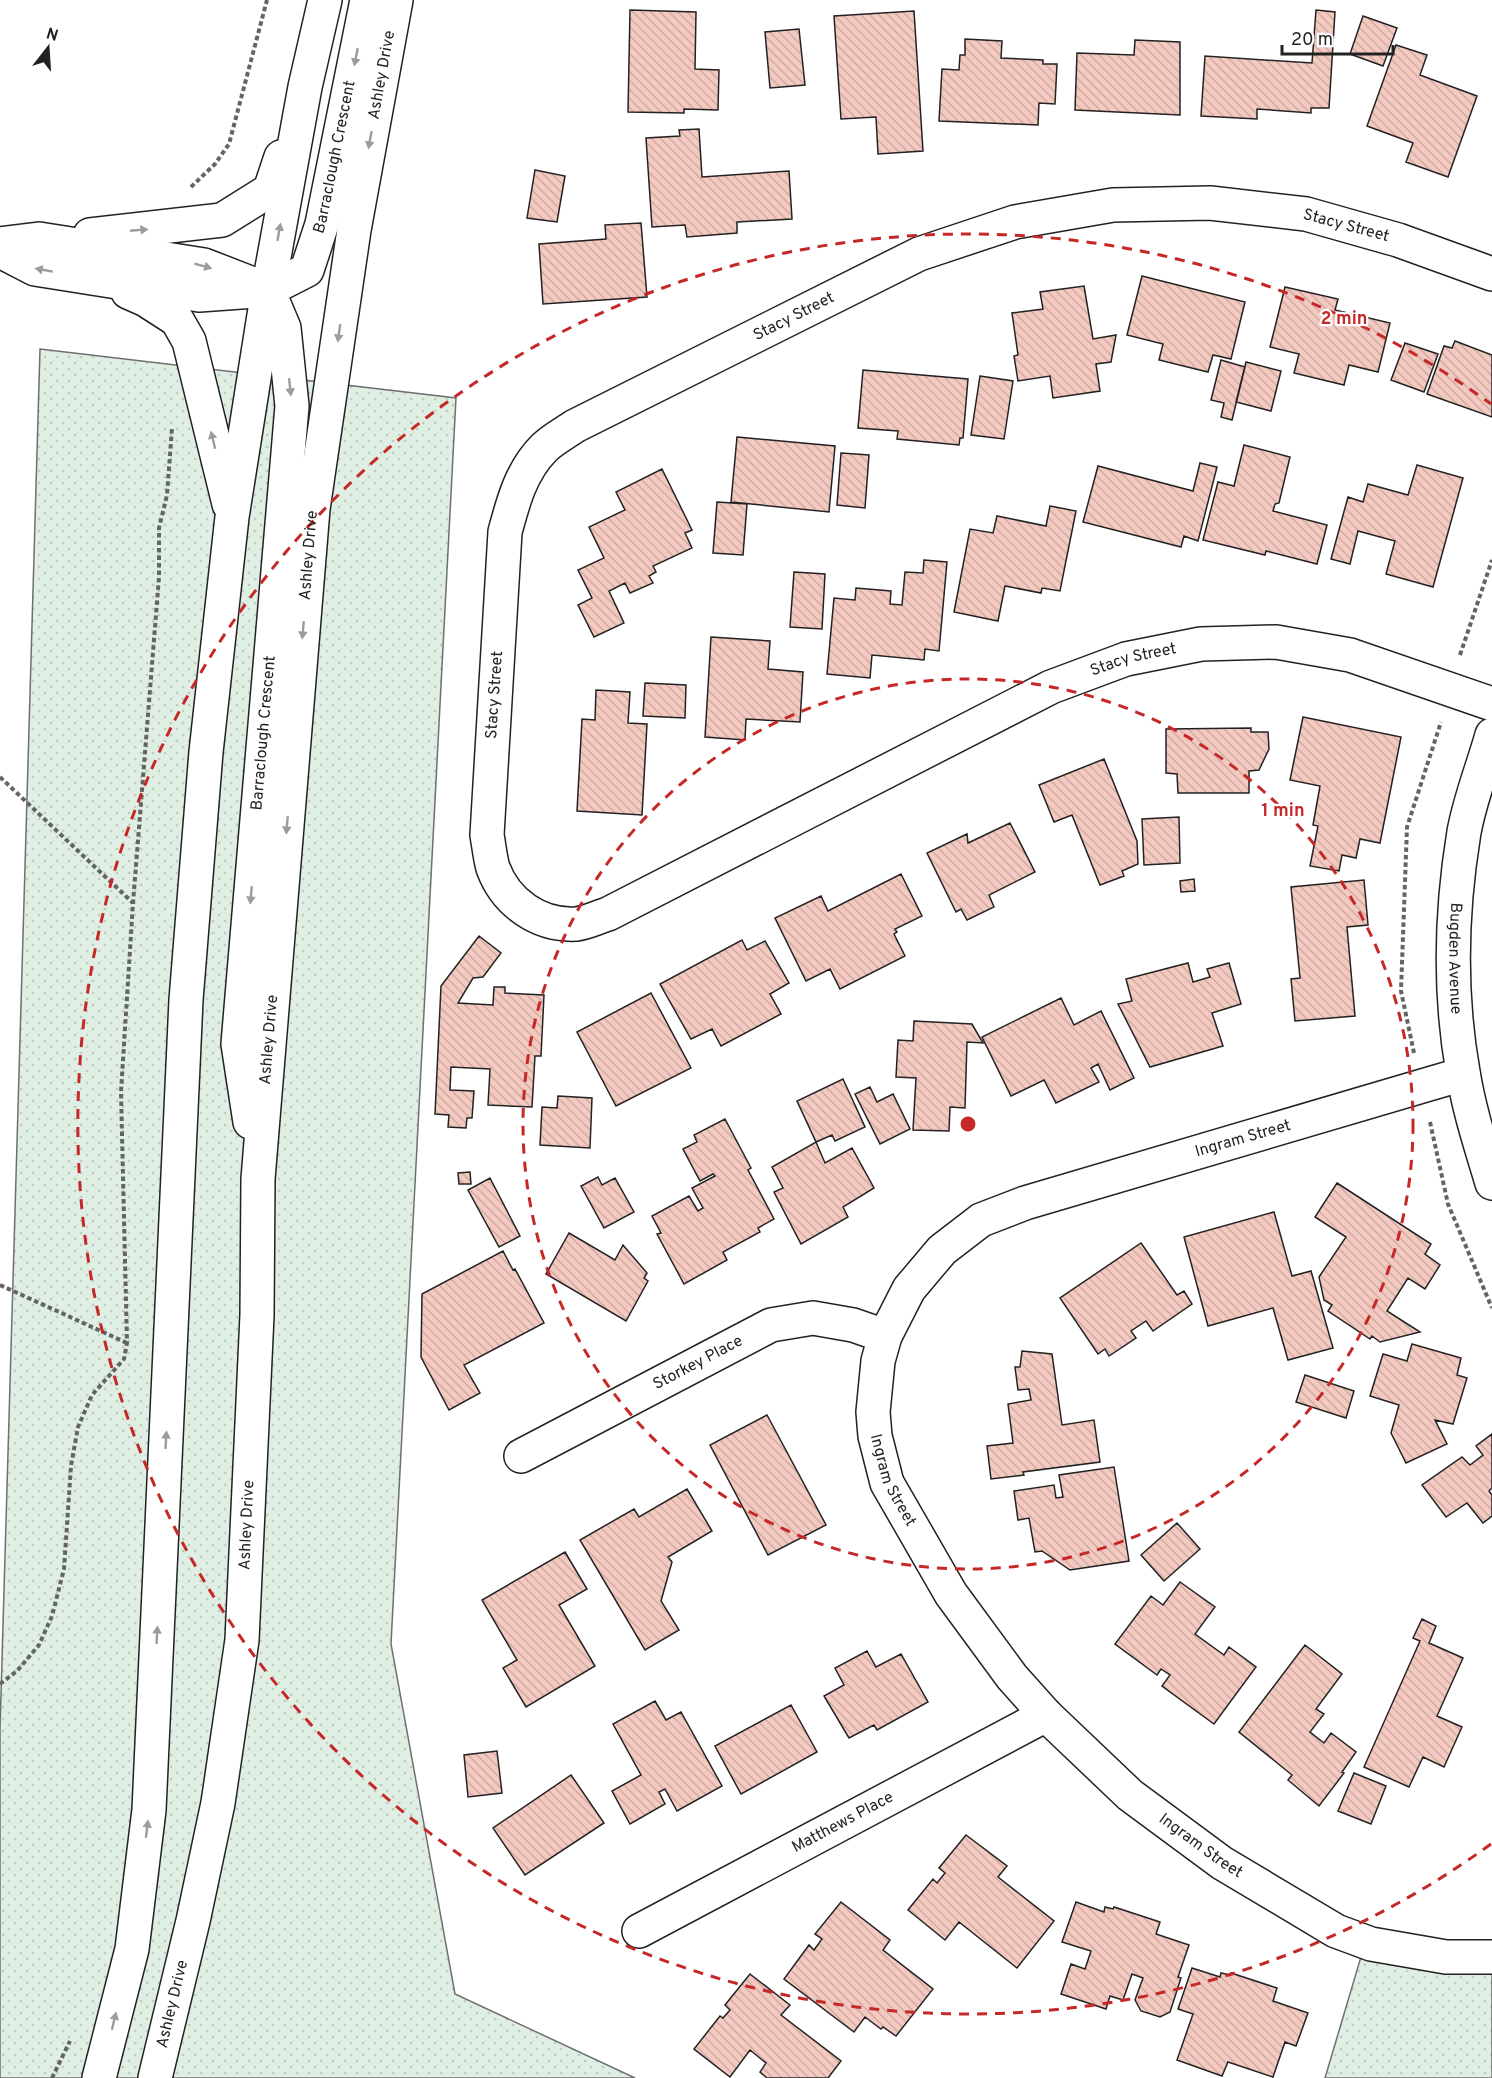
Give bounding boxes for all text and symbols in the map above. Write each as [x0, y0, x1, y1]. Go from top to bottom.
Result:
north arrow [18, 18, 78, 78]
scale bar [1282, 18, 1393, 56]
text: N [43, 24, 60, 47]
street label: Ashley Drive [364, 29, 400, 121]
text: 20 m [1291, 29, 1333, 52]
one-way arrow [351, 48, 360, 67]
street label: Barraclough Crescent [310, 79, 361, 236]
one-way arrow [366, 131, 375, 150]
street label: Stacy Street [1301, 205, 1391, 247]
one-way arrow [275, 223, 284, 242]
one-way arrow [130, 225, 149, 235]
one-way arrow [194, 262, 212, 271]
one-way arrow [34, 265, 53, 274]
street label: Stacy Street [750, 288, 838, 346]
text: 2 min [1320, 308, 1368, 331]
one-way arrow [335, 323, 344, 342]
one-way arrow [286, 378, 295, 397]
one-way arrow [208, 431, 218, 449]
street label: Ashley Drive [296, 510, 323, 601]
one-way arrow [298, 621, 308, 640]
street label: Stacy Street [1088, 639, 1178, 681]
street label: Stacy Street [482, 650, 508, 740]
street label: Barraclough Crescent [247, 655, 281, 811]
text: 1 min [1261, 800, 1305, 823]
one-way arrow [282, 815, 292, 834]
one-way arrow [246, 886, 255, 905]
street label: Bugden Avenue [1443, 902, 1466, 1015]
street label: Ashley Drive [256, 994, 283, 1085]
centre of rings [958, 1114, 978, 1134]
street label: Ingram Street [1193, 1116, 1293, 1162]
street label: Storkey Place [650, 1331, 746, 1395]
one-way arrow [161, 1430, 170, 1449]
street label: Ingram Street [865, 1432, 920, 1530]
street label: Ashley Drive [235, 1480, 259, 1570]
one-way arrow [153, 1625, 162, 1644]
street label: Matthews Place [789, 1788, 897, 1858]
street label: Ingram Street [1154, 1809, 1246, 1883]
one-way arrow [142, 1820, 151, 1839]
street label: Ashley Drive [153, 1958, 193, 2050]
one-way arrow [109, 2012, 119, 2030]

